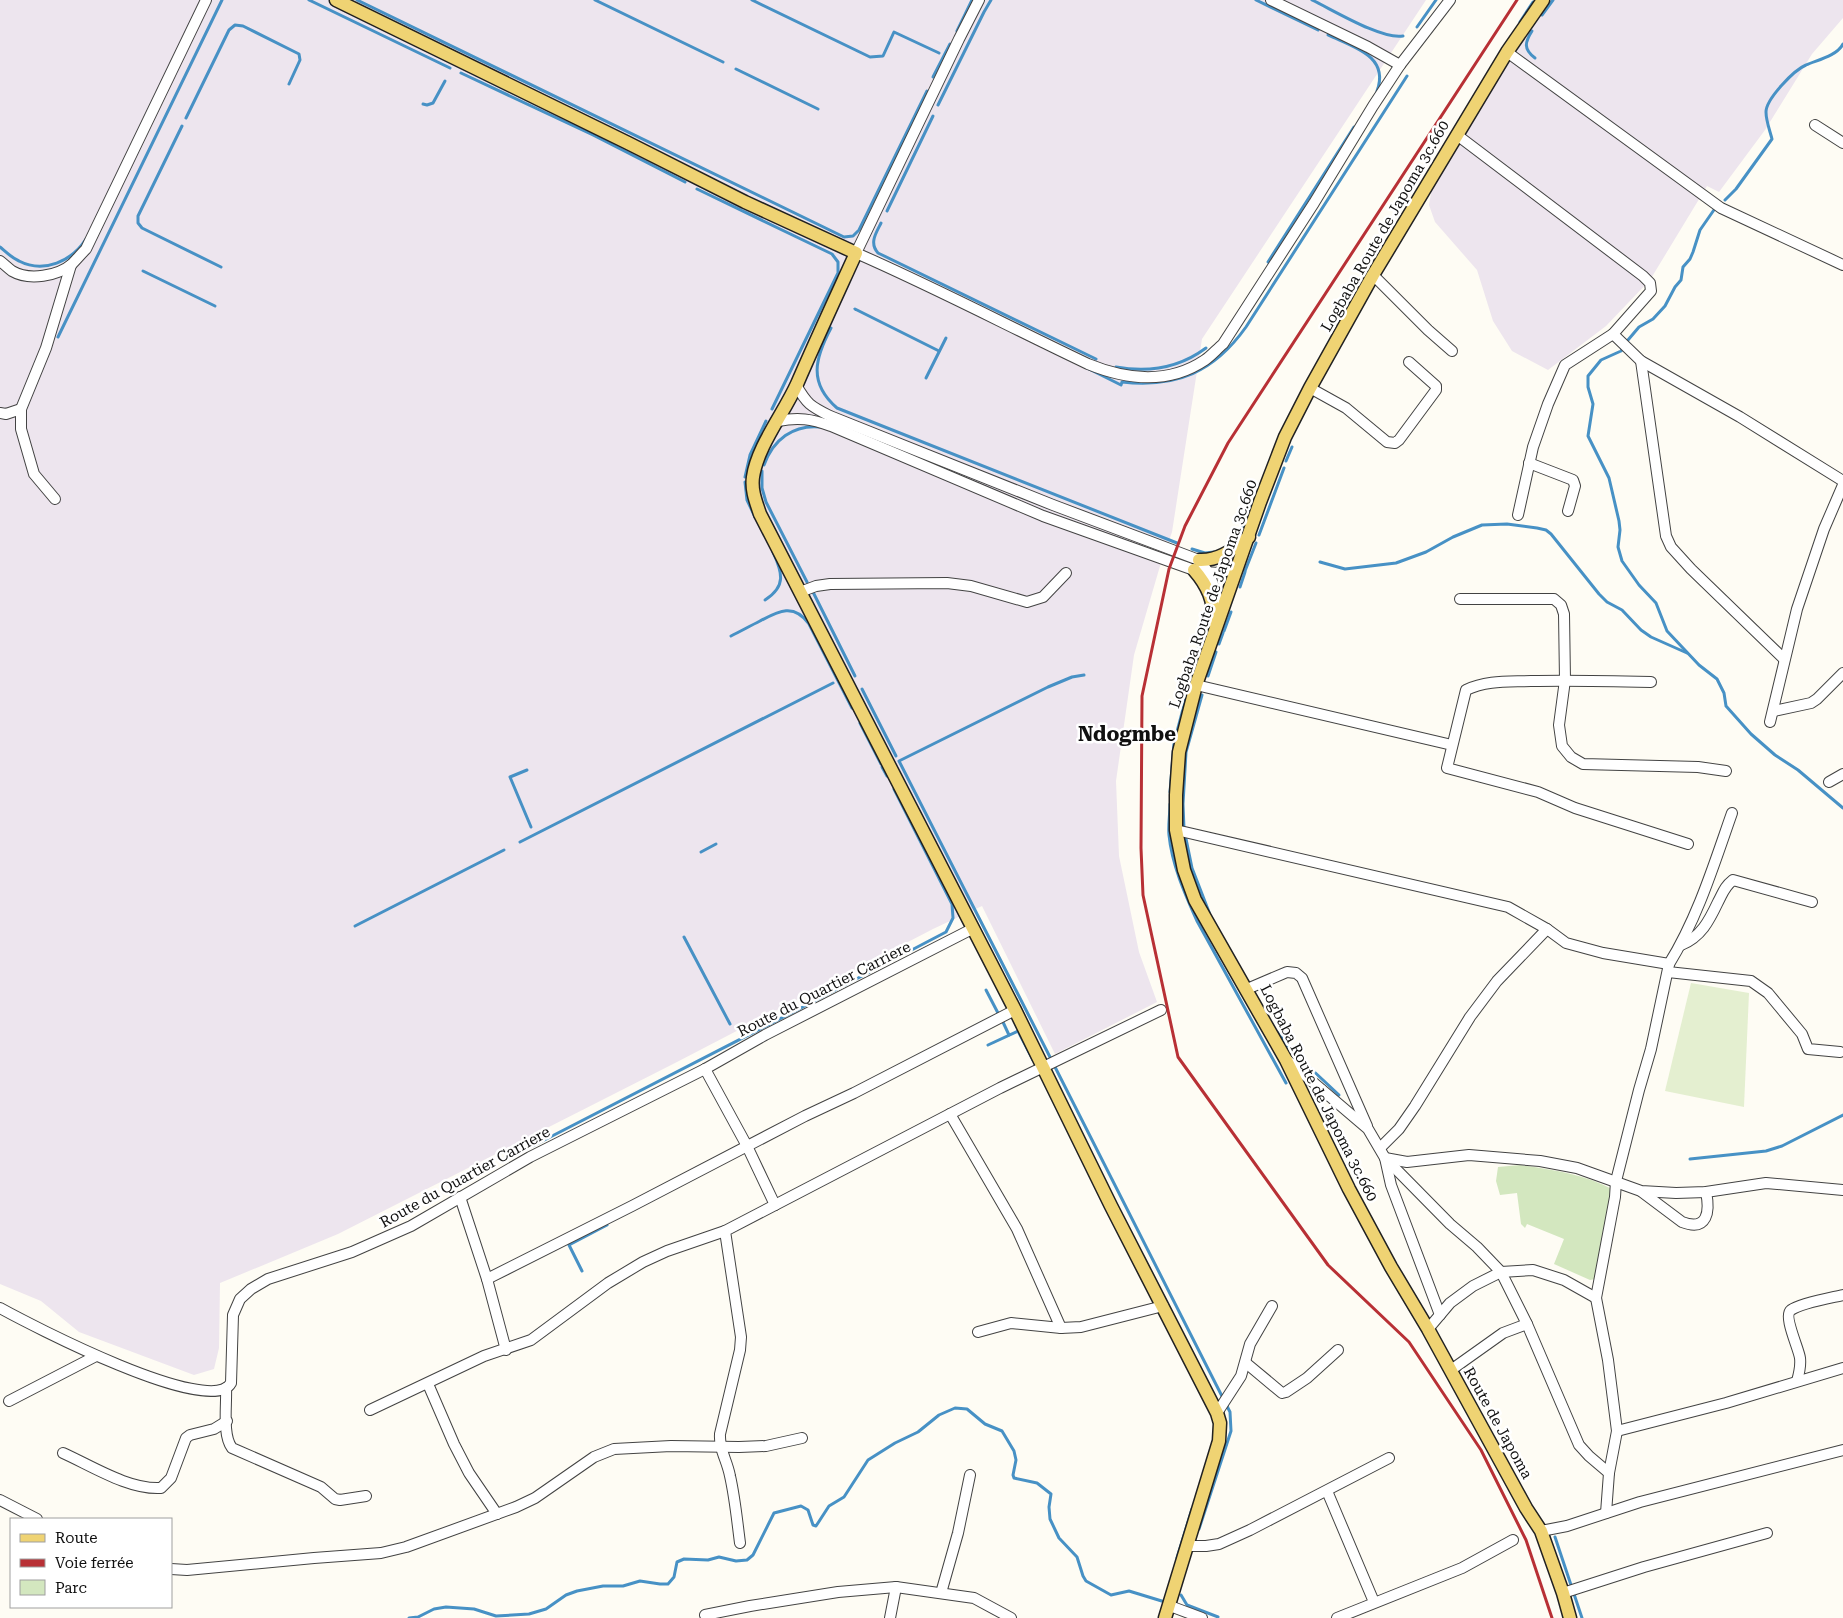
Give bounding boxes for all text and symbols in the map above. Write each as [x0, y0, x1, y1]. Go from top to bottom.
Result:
street label: Logbaba Route de Japoma 3c.660 [1317, 117, 1453, 335]
street label: Logbaba Route de Japoma 3c.660 [1165, 477, 1261, 711]
district label: Ndogmbe [1078, 722, 1176, 746]
street label: Route du Quartier Carriere [734, 937, 914, 1041]
street label: Logbaba Route de Japoma 3c.660 [1256, 982, 1382, 1204]
street label: Route du Quartier Carriere [377, 1123, 553, 1231]
street label: Route de Japoma [1460, 1364, 1536, 1482]
legend [10, 1518, 172, 1608]
text: Route [55, 1529, 97, 1547]
text: Voie ferrée [55, 1554, 133, 1572]
text: Parc [55, 1579, 87, 1597]

